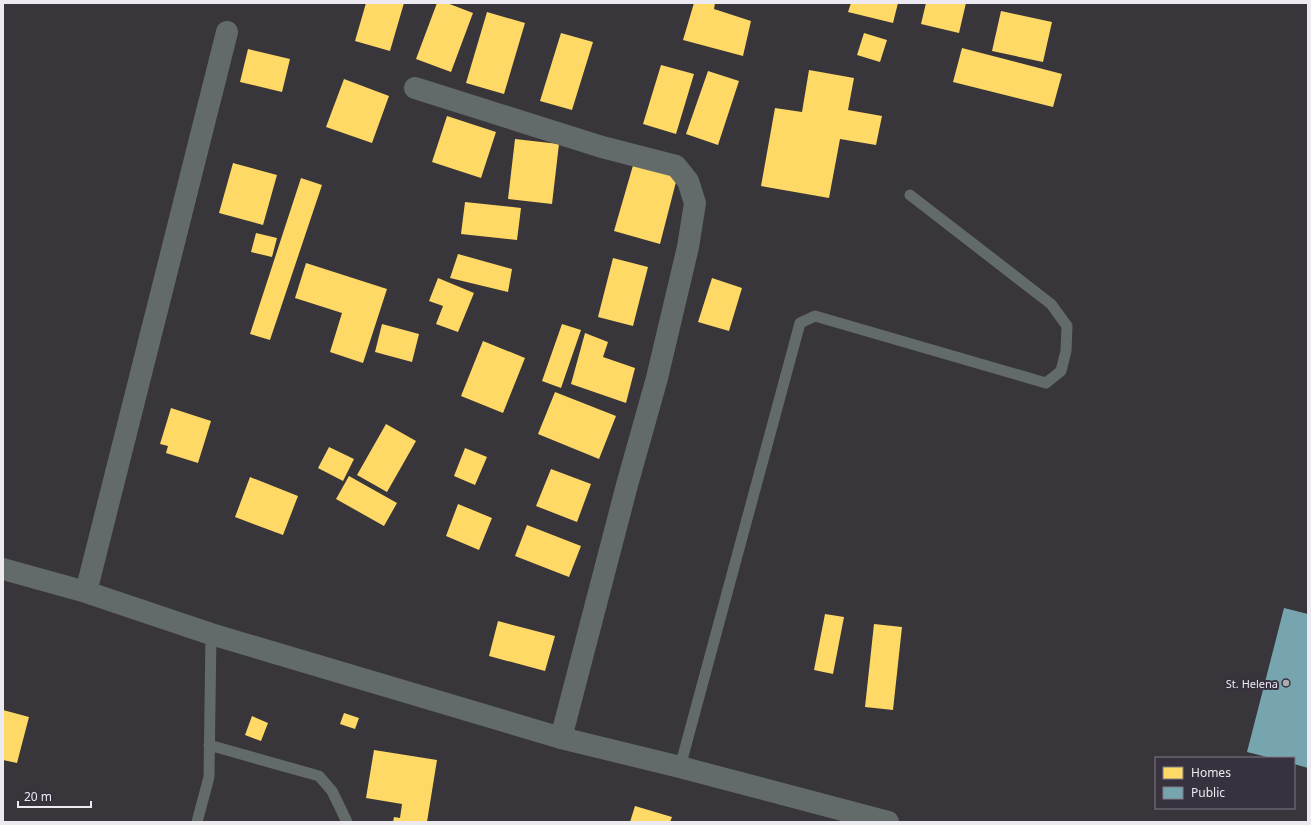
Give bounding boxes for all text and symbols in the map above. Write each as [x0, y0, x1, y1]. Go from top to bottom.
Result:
place label: St. Helena [1226, 676, 1278, 691]
marker: St. Helena [1281, 678, 1291, 688]
legend [1155, 757, 1295, 809]
text: Homes [1191, 764, 1231, 781]
scale bar [18, 783, 91, 809]
text: Public [1191, 784, 1225, 801]
text: 20 m [24, 788, 52, 805]

